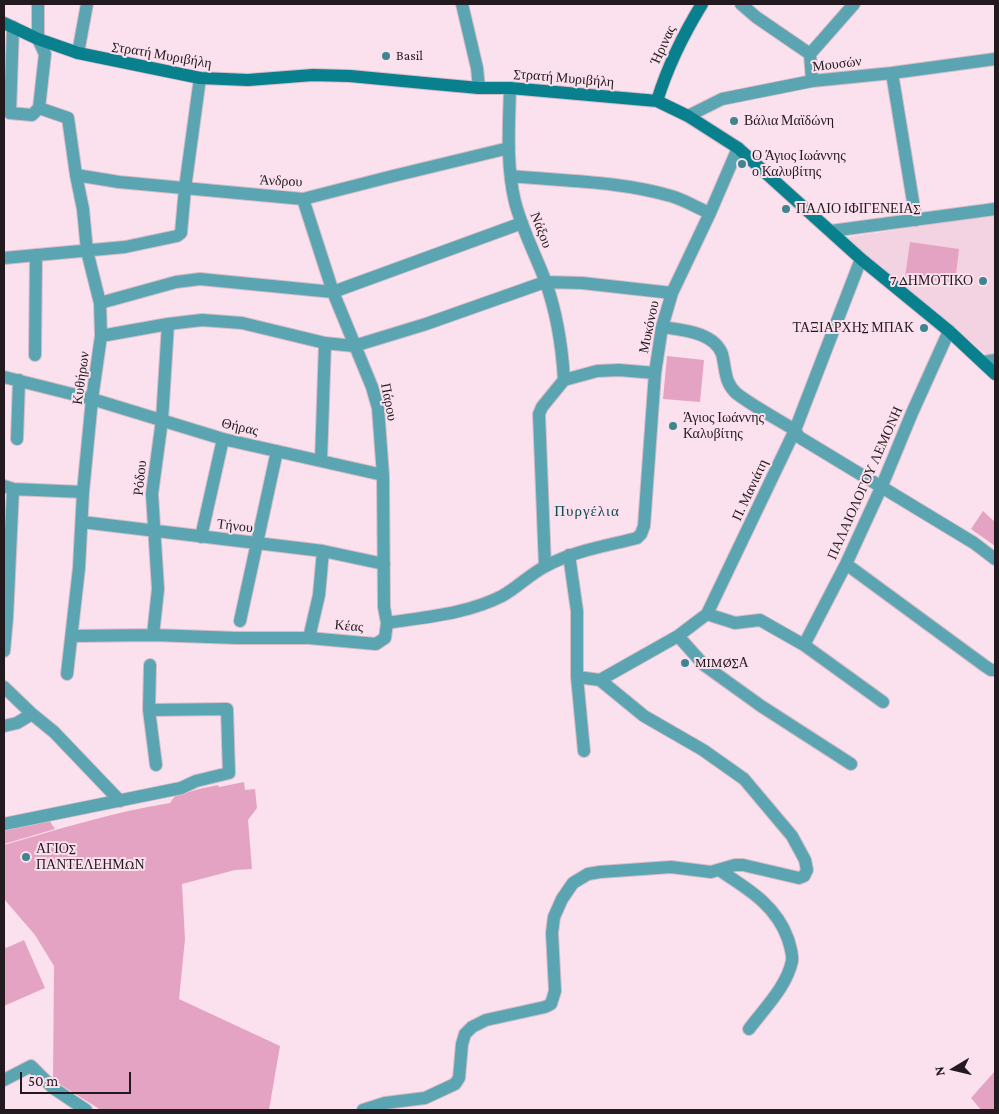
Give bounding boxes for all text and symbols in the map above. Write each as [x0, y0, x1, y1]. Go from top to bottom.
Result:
street label: Ήρινας [647, 23, 679, 67]
street label: Στρατή Μυριβήλη [111, 38, 213, 72]
place label: Basil [396, 48, 423, 64]
marker: Basil [380, 50, 392, 62]
street label: Μουσών [811, 53, 863, 75]
street label: Στρατή Μυριβήλη [513, 65, 615, 91]
place label: Βάλια Μαϊδώνη [744, 113, 834, 129]
marker: Βάλια Μαϊδώνη [728, 115, 740, 127]
place label: Ο Άγιος Ιωάννης ο Καλυβίτης [752, 148, 846, 180]
marker: Ο Άγιος Ιωάννης ο Καλυβίτης [736, 158, 748, 170]
street label: Άνδρου [259, 171, 303, 191]
place label: ΠΑΛΙΟ ΙΦΙΓΕΝΕΙΑΣ [796, 201, 920, 217]
marker: ΠΑΛΙΟ ΙΦΙΓΕΝΕΙΑΣ [780, 203, 792, 215]
street label: Νάξου [527, 210, 555, 250]
place label: 7 ΔΗΜΟΤΙΚΟ [890, 273, 973, 289]
marker: 7 ΔΗΜΟΤΙΚΟ [977, 275, 989, 287]
street label: Μυκόνου [635, 299, 663, 355]
place label: ΤΑΞΙΑΡΧΗΣ ΜΠΑΚ [793, 320, 914, 336]
marker: ΤΑΞΙΑΡΧΗΣ ΜΠΑΚ [918, 322, 930, 334]
street label: Κυθήρων [69, 350, 93, 406]
street label: Πάρου [377, 382, 401, 422]
street label: ΠΑΛΑΙΟΛΟΓΟΥ ΛΕΜΟΝΗ [824, 404, 906, 562]
place label: Άγιος Ιωάννης Καλυβίτης [683, 410, 764, 442]
street label: Θήρας [220, 415, 260, 439]
marker: Άγιος Ιωάννης Καλυβίτης [667, 420, 679, 432]
street label: Π. Μανιάτη [728, 456, 772, 524]
street label: Ρόδου [130, 460, 150, 496]
district label: Πυργέλια [553, 502, 621, 520]
street label: Τήνου [216, 515, 254, 537]
street label: Κέας [334, 616, 364, 636]
place label: MIMØΣΑ [695, 655, 749, 671]
marker: MIMØΣΑ [679, 657, 691, 669]
place label: ΑΓΙΟΣ ΠΑΝΤΕΛΕΗΜΩΝ [36, 841, 145, 874]
marker: ΑΓΙΟΣ ΠΑΝΤΕΛΕΗΜΩΝ [20, 851, 32, 863]
north arrow [929, 1044, 979, 1094]
scale bar [22, 1062, 134, 1094]
text: N [931, 1065, 948, 1077]
text: 50 m [28, 1073, 58, 1089]

